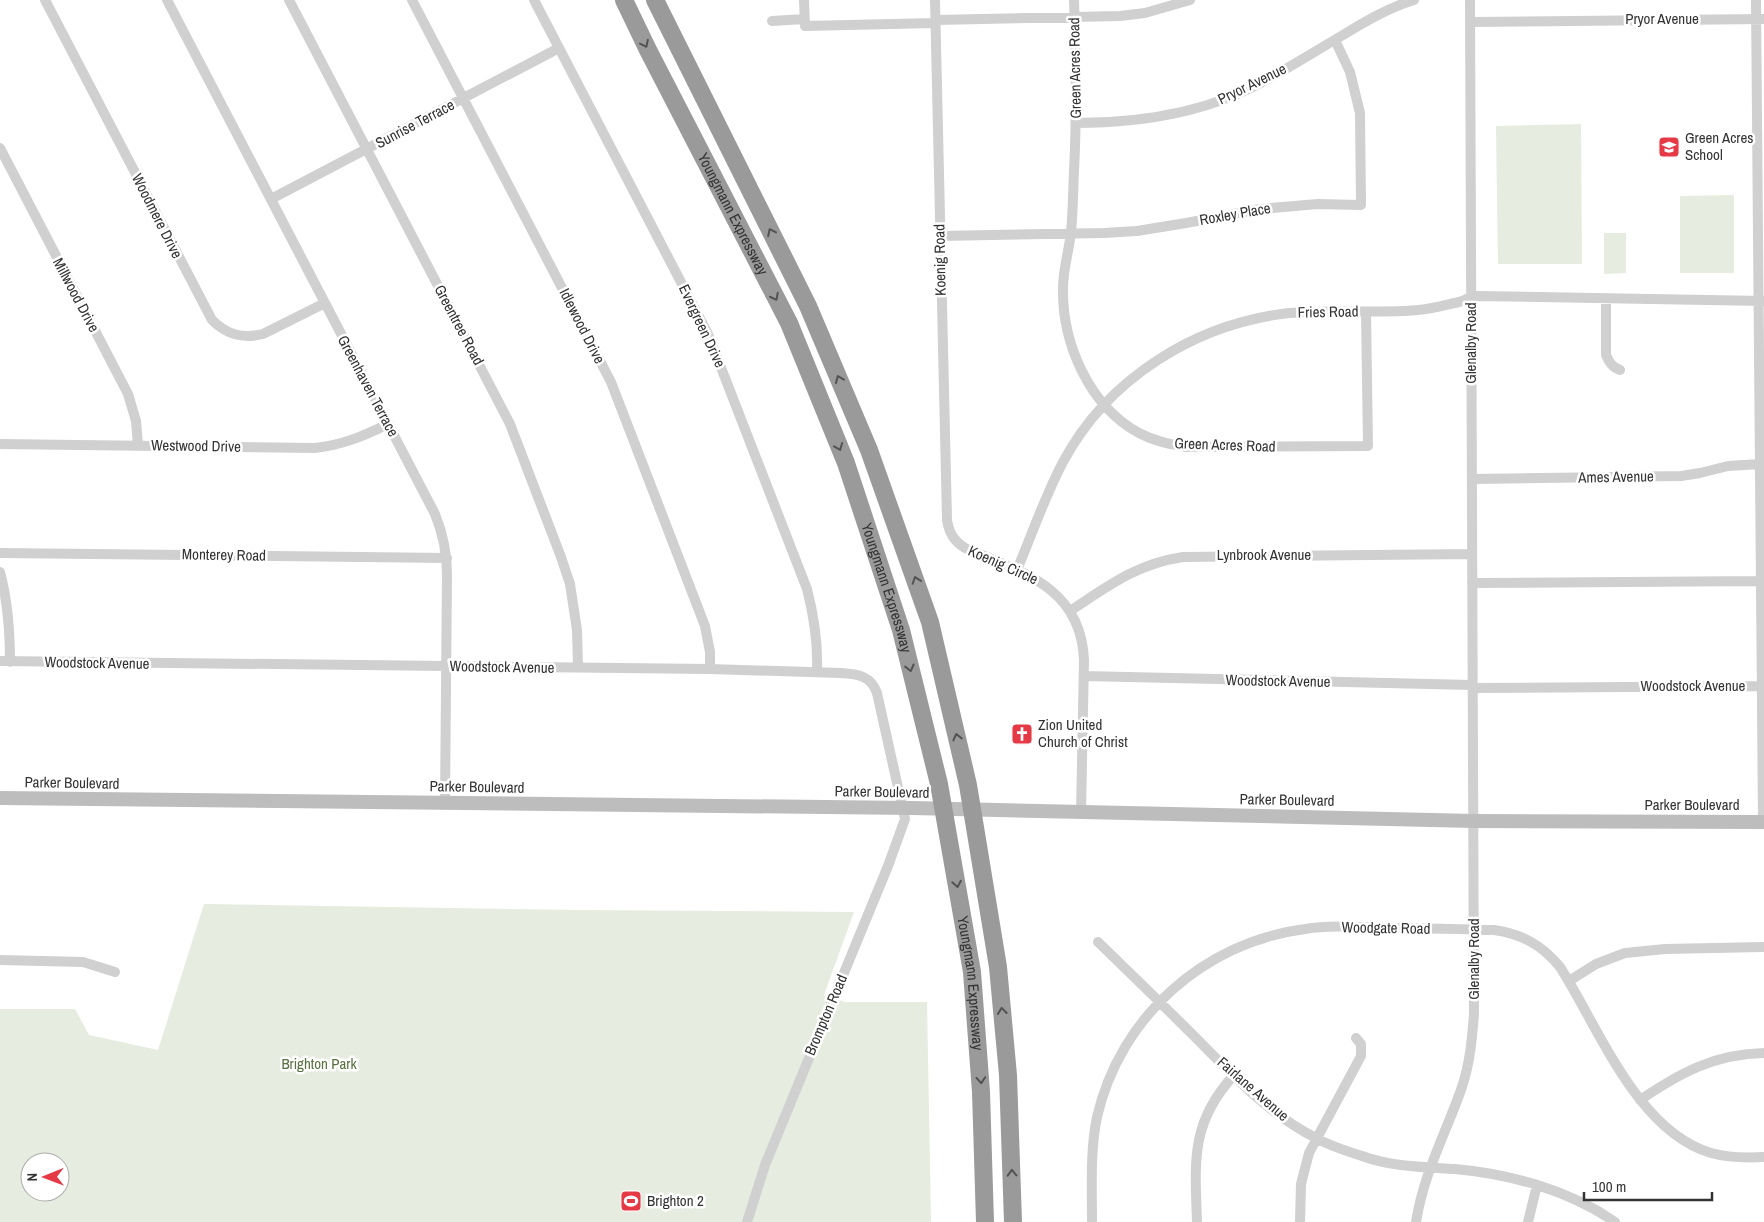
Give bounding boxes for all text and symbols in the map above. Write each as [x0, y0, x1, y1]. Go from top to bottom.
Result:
street label: Pryor Avenue [1625, 8, 1699, 29]
street label: Green Acres Road [1063, 17, 1086, 119]
one-way arrow [639, 39, 649, 48]
street label: Pryor Avenue [1214, 58, 1290, 109]
street label: Sunrise Terrace [372, 94, 458, 153]
place label: Green Acres School [1685, 127, 1753, 165]
school or university icon: Green Acres School [1657, 135, 1681, 159]
street label: Youngmann Expressway [693, 149, 774, 279]
street label: Woodmere Drive [127, 170, 188, 262]
street label: Roxley Place [1198, 197, 1272, 230]
street label: Koenig Road [928, 224, 951, 296]
one-way arrow [767, 228, 778, 237]
street label: Millwood Drive [48, 254, 105, 336]
street label: Greentree Road [429, 281, 489, 369]
street label: Evergreen Drive [674, 281, 731, 371]
street label: Idlewood Drive [554, 284, 610, 367]
one-way arrow [769, 292, 779, 301]
street label: Fries Road [1297, 300, 1359, 323]
street label: Glenalby Road [1460, 302, 1481, 384]
street label: Greenhaven Terrace [333, 331, 404, 440]
one-way arrow [835, 375, 846, 384]
street label: Green Acres Road [1174, 432, 1276, 457]
street label: Westwood Drive [151, 434, 241, 457]
one-way arrow [833, 442, 844, 451]
street label: Ames Avenue [1577, 465, 1654, 488]
street label: Youngmann Expressway [856, 520, 917, 655]
street label: Koenig Circle [965, 540, 1042, 589]
street label: Monterey Road [182, 543, 266, 566]
street label: Lynbrook Avenue [1217, 544, 1311, 565]
one-way arrow [911, 576, 921, 585]
street label: Woodstock Avenue [44, 651, 150, 674]
street label: Woodstock Avenue [449, 655, 555, 678]
one-way arrow [904, 664, 915, 673]
street label: Woodstock Avenue [1225, 669, 1331, 692]
street label: Woodstock Avenue [1641, 675, 1746, 696]
place label: Zion United Church of Christ [1038, 714, 1128, 752]
church icon: Zion United Church of Christ [1010, 722, 1034, 746]
one-way arrow [952, 733, 963, 742]
street label: Parker Boulevard [24, 771, 120, 794]
street label: Parker Boulevard [429, 775, 525, 798]
street label: Parker Boulevard [834, 780, 930, 803]
street label: Parker Boulevard [1239, 788, 1335, 811]
street label: Parker Boulevard [1644, 794, 1740, 815]
one-way arrow [952, 880, 962, 888]
street label: Youngmann Expressway [952, 914, 989, 1052]
street label: Woodgate Road [1341, 916, 1431, 939]
street label: Glenalby Road [1463, 918, 1484, 1000]
street label: Brompton Road [799, 971, 852, 1059]
one-way arrow [997, 1007, 1008, 1015]
street label: Fairlane Avenue [1213, 1052, 1294, 1126]
park label: Brighton Park [281, 1053, 357, 1074]
one-way arrow [975, 1076, 986, 1084]
north arrow [20, 1152, 70, 1202]
one-way arrow [1007, 1169, 1017, 1177]
scale bar [1584, 1170, 1712, 1202]
text: N [23, 1173, 41, 1182]
text: 100 m [1592, 1176, 1626, 1197]
sports icon: Brighton 2 [619, 1189, 643, 1213]
place label: Brighton 2 [647, 1190, 704, 1211]

